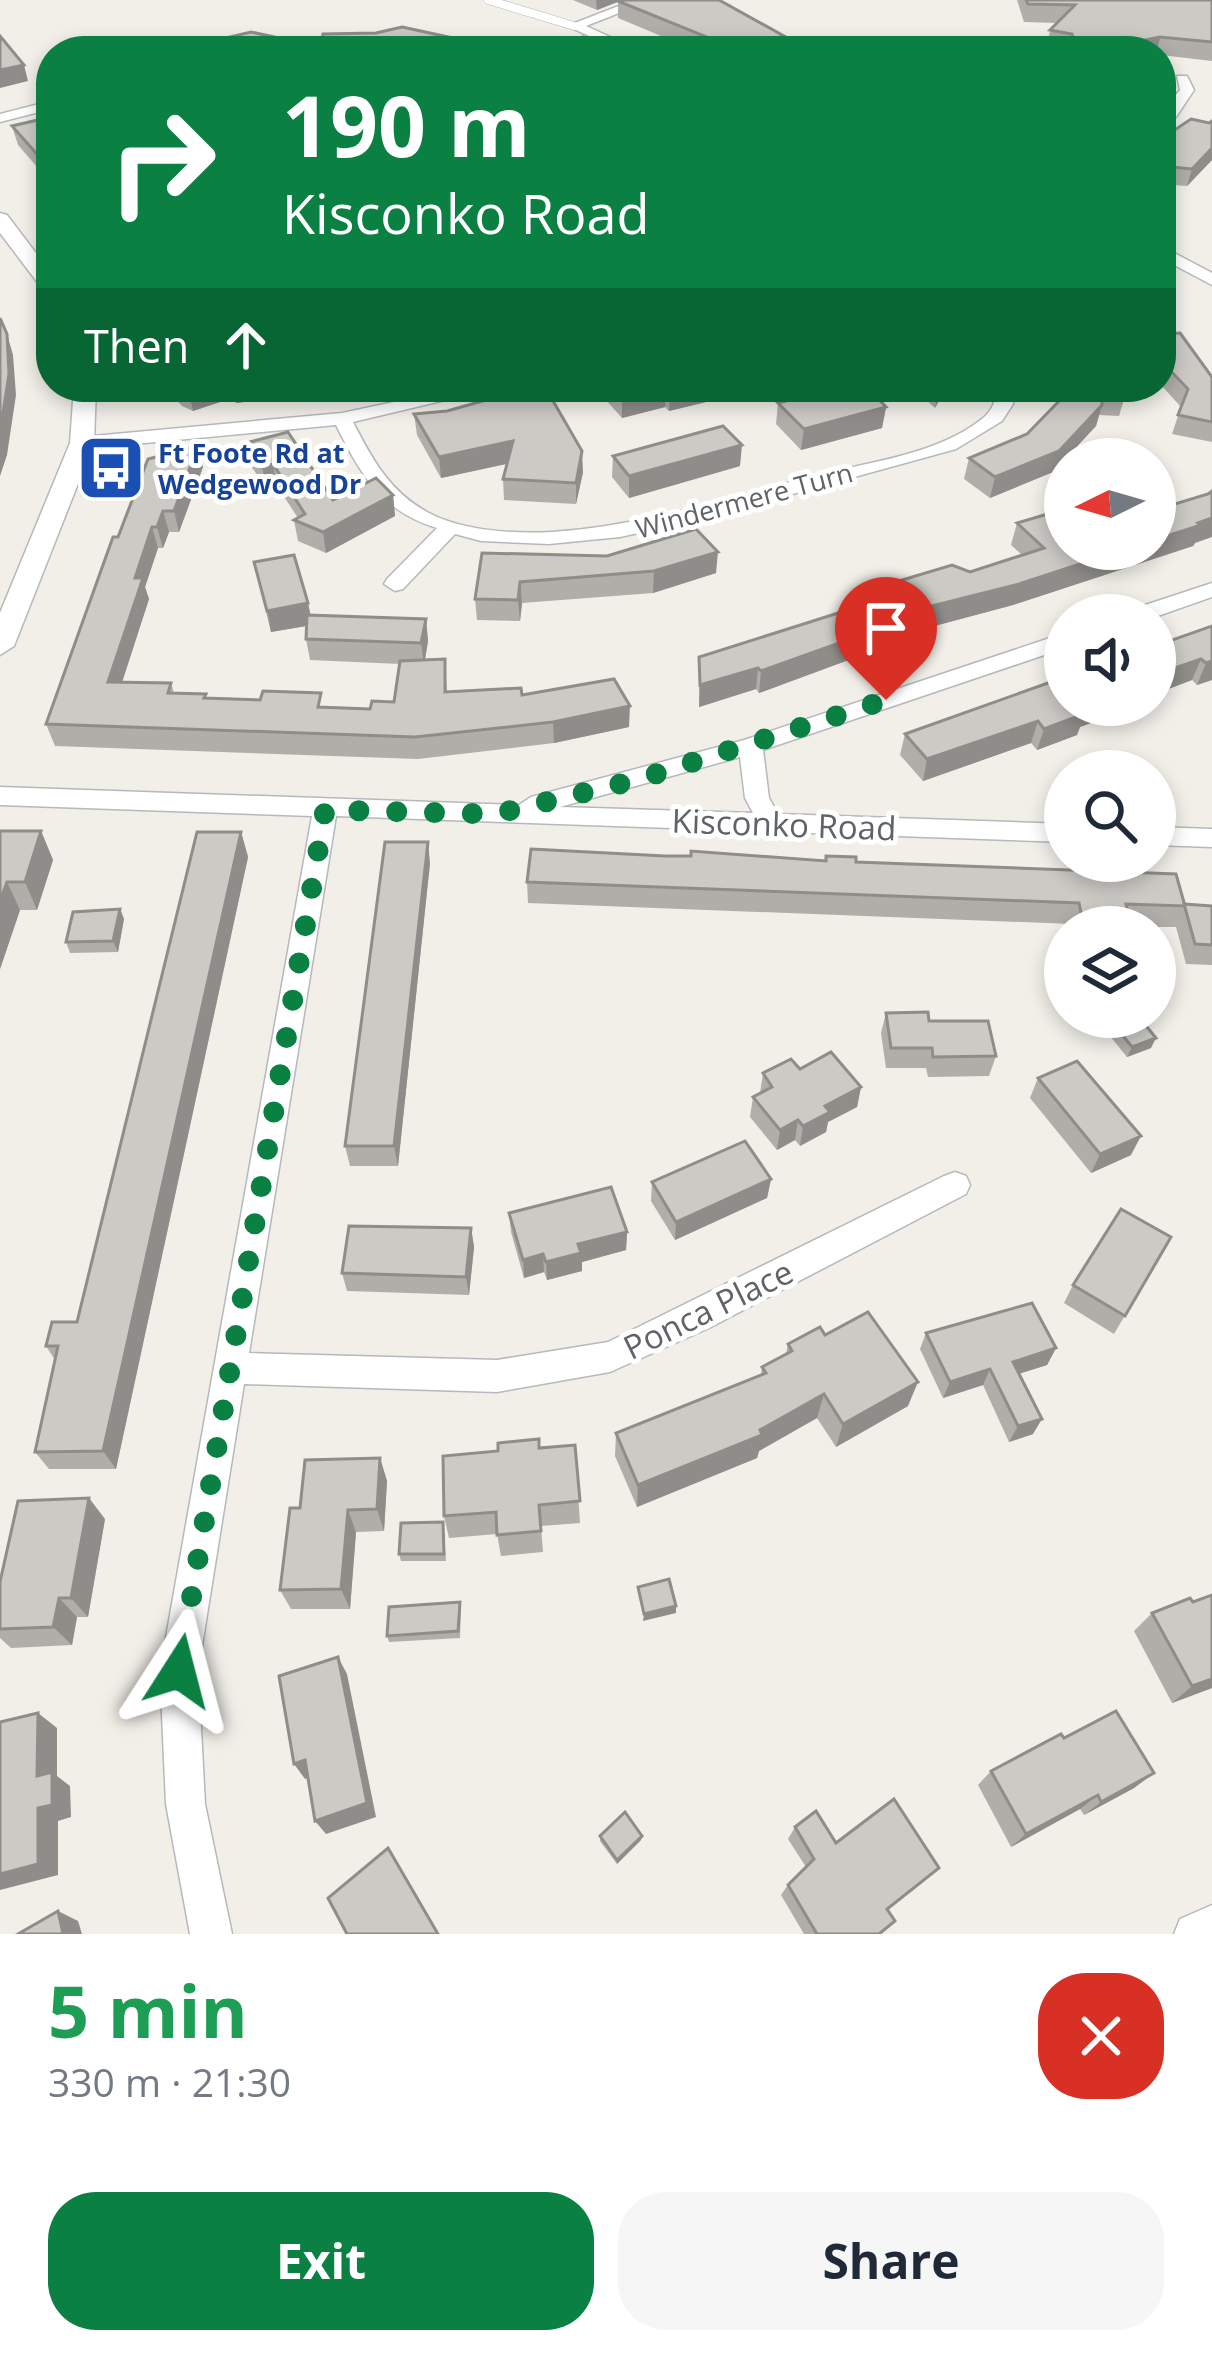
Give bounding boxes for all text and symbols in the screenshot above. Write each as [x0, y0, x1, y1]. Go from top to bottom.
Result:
text: 190 m [282, 67, 530, 182]
icon: right [84, 84, 240, 240]
text: Kisconko Road [282, 176, 650, 250]
icon: ahead [213, 312, 279, 378]
text: Then [84, 315, 189, 376]
bus stop icon: Ft Foote Rd at Wedgewood Dr [76, 433, 146, 503]
place label: Ft Foote Rd at Wedgewood Dr [158, 434, 361, 502]
north arrow [1044, 438, 1176, 570]
map controls [1044, 438, 1176, 1038]
street label: Windermere Turn [631, 453, 857, 547]
pin [835, 577, 937, 700]
button: sound [1044, 594, 1176, 726]
icon: arrive [853, 595, 919, 661]
button: search [1044, 750, 1176, 882]
street label: Kisconko Road [671, 798, 897, 850]
button: layers [1044, 906, 1176, 1038]
street label: Ponca Place [616, 1249, 800, 1369]
position arrow [116, 1608, 242, 1734]
text: 5 min [48, 1961, 248, 2059]
button: close [1038, 1973, 1164, 2099]
text: 330 m · 21:30 [48, 2055, 291, 2108]
button: Exit [48, 2192, 594, 2330]
button: Share [618, 2192, 1164, 2330]

